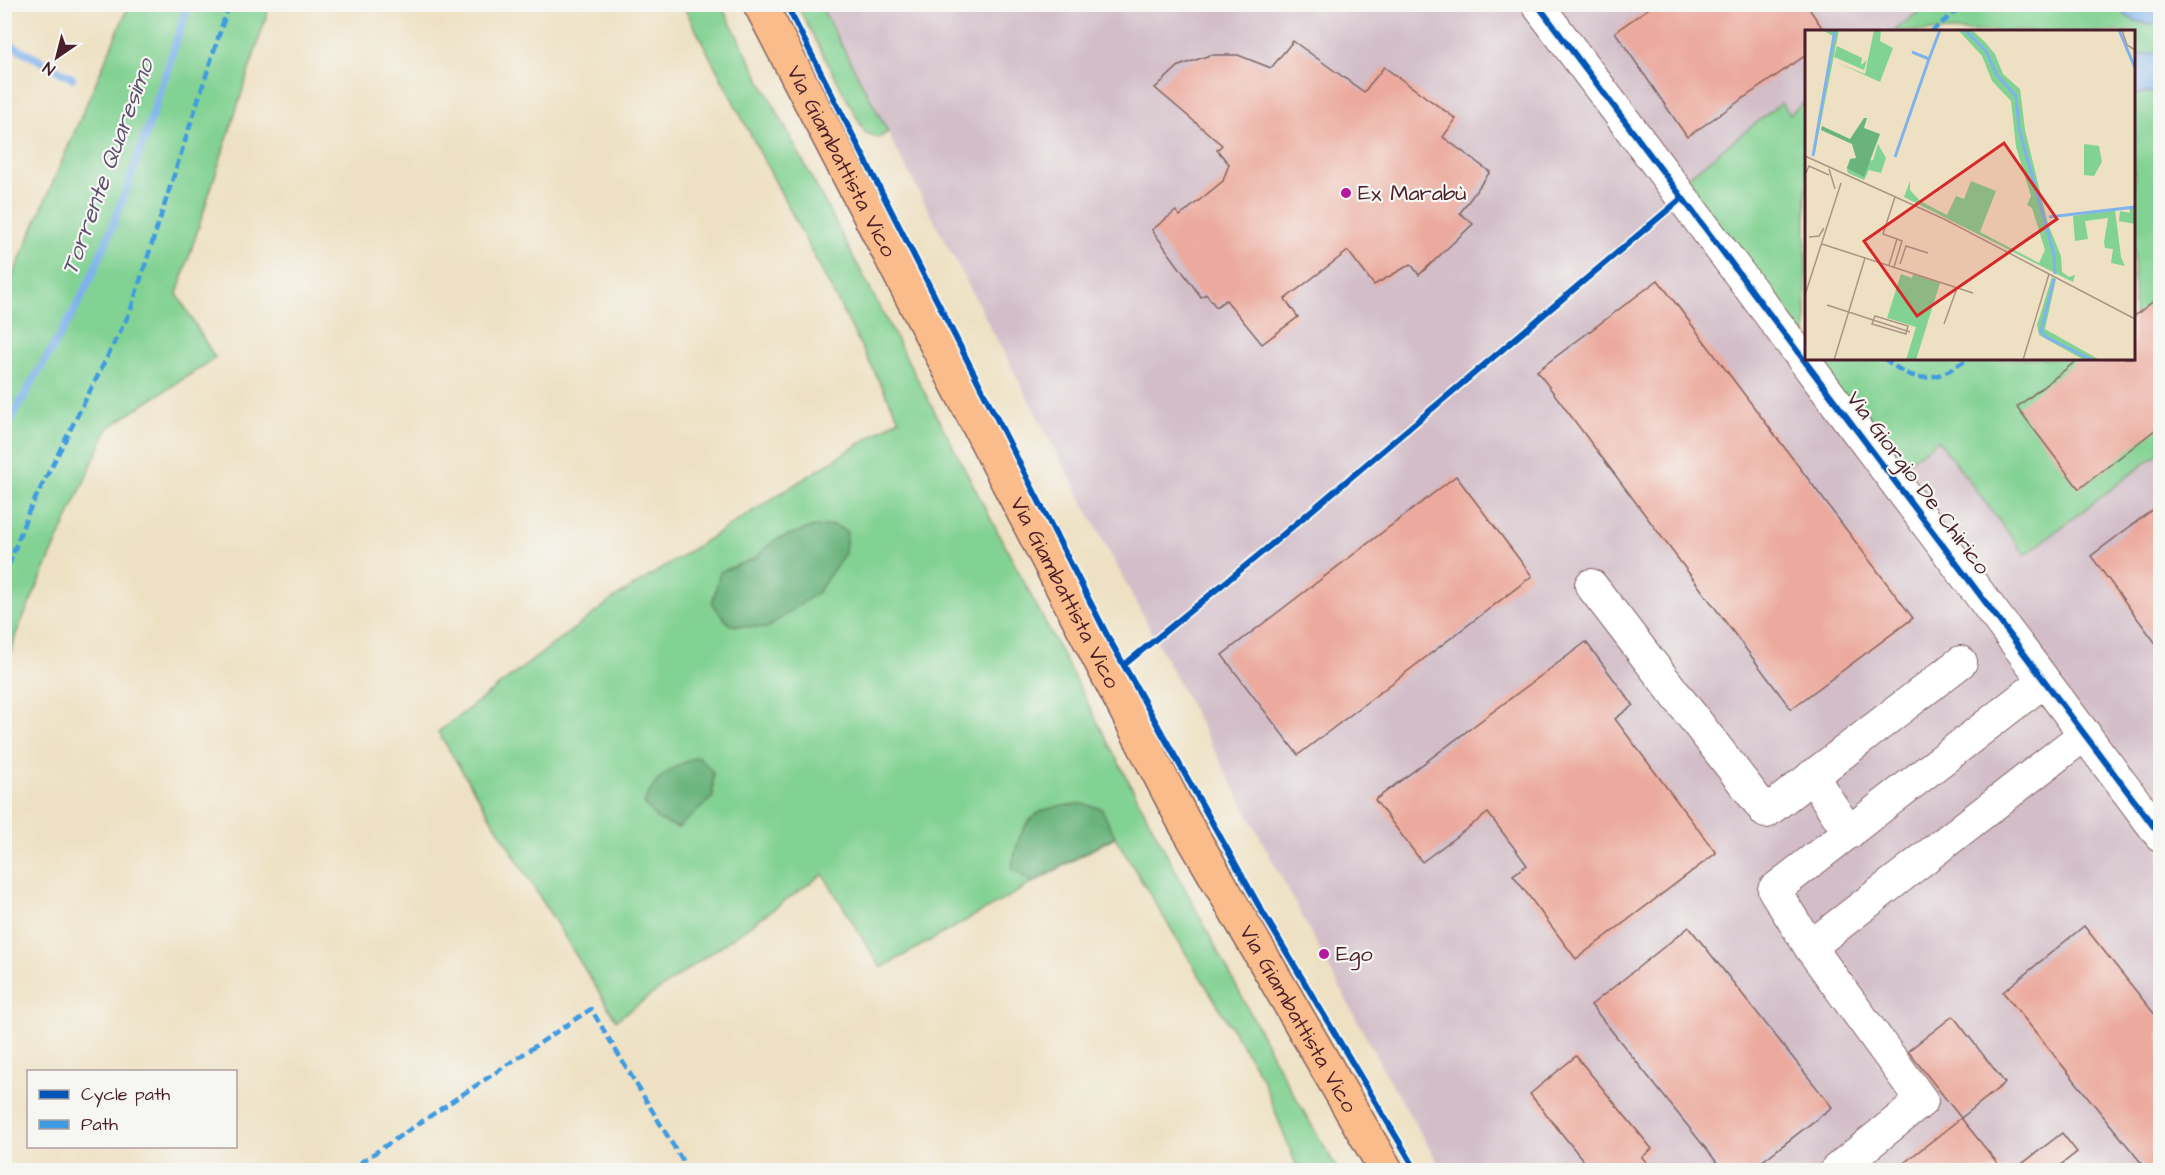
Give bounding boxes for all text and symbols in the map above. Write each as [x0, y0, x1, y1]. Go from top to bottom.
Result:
north arrow [27, 27, 87, 87]
inset map [1805, 30, 2135, 360]
water label: Torrente Quaresimo [53, 53, 163, 280]
text: N [39, 57, 59, 80]
street label: Via Giambattista Vico [779, 60, 904, 263]
place label: Ex Marabù [1358, 178, 1466, 209]
marker: Ex Marabù [1339, 186, 1353, 200]
street label: Via Giorgio De Chirico [1838, 385, 1998, 582]
street label: Via Giambattista Vico [1003, 491, 1128, 694]
street label: Via Giambattista Vico [1232, 919, 1365, 1119]
place label: Ego [1336, 939, 1373, 971]
marker: Ego [1317, 947, 1331, 961]
legend [27, 1070, 237, 1148]
text: Cycle path [81, 1082, 170, 1108]
text: Path [81, 1112, 118, 1137]

